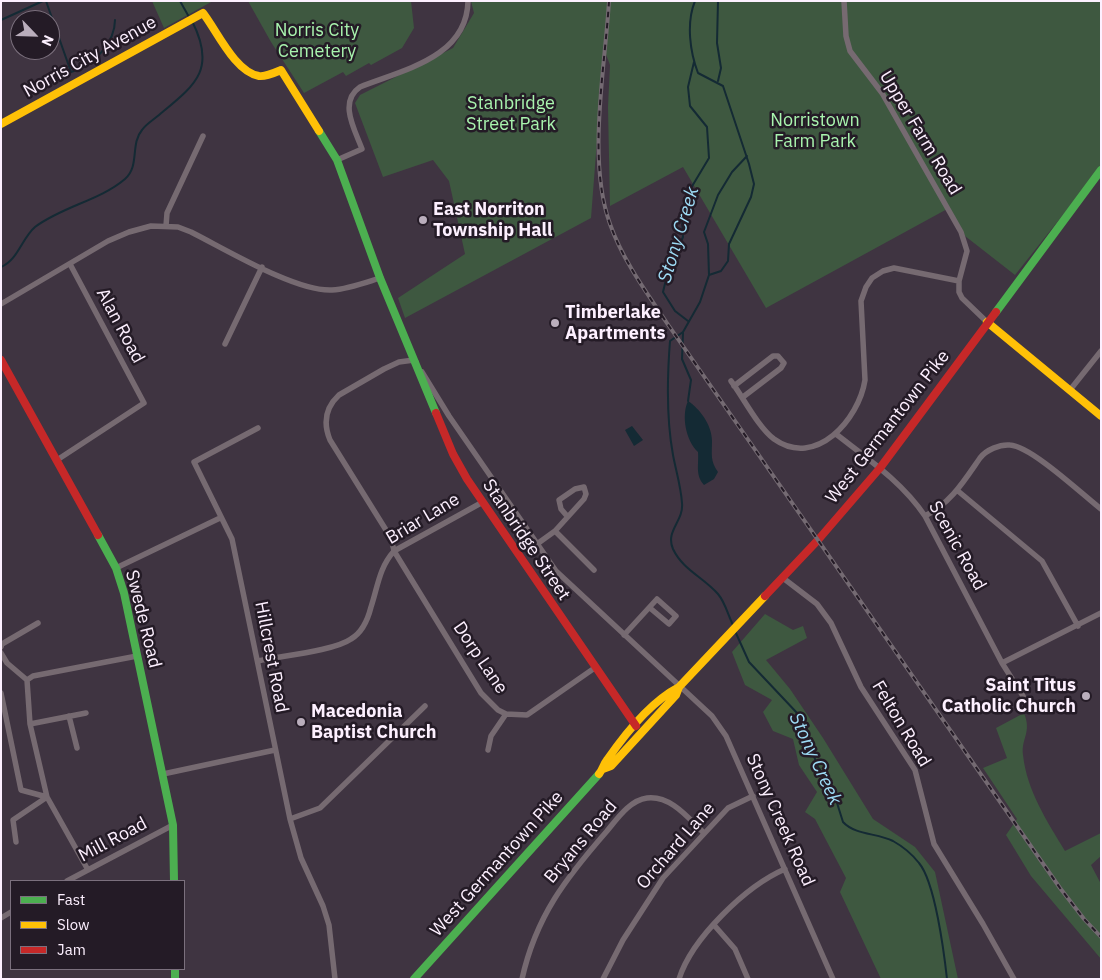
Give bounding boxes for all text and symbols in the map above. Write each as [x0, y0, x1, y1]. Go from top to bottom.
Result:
north arrow [10, 10, 60, 60]
street label: Norris City Avenue [20, 11, 160, 103]
park label: Norris City Cemetery [275, 20, 359, 62]
street label: Upper Farm Road [875, 67, 965, 199]
park label: Stanbridge Street Park [466, 93, 556, 136]
park label: Norristown Farm Park [770, 110, 860, 152]
water label: Stony Creek [654, 184, 704, 286]
place label: East Norriton Township Hall [433, 199, 552, 242]
marker: East Norriton Township Hall [417, 214, 429, 226]
street label: Alan Road [91, 285, 149, 367]
place label: Timberlake Apartments [565, 302, 666, 344]
marker: Timberlake Apartments [549, 317, 561, 329]
street label: West Germantown Pike [821, 346, 955, 508]
street label: Stanbridge Street [477, 475, 575, 605]
street label: Briar Lane [382, 489, 464, 549]
street label: Scenic Road [924, 498, 990, 594]
street label: Swede Road [120, 568, 166, 670]
street label: Hillcrest Road [250, 599, 292, 715]
street label: Dorp Lane [448, 618, 512, 698]
place label: Saint Titus Catholic Church [942, 675, 1076, 718]
street label: Felton Road [867, 677, 935, 771]
marker: Saint Titus Catholic Church [1080, 690, 1092, 702]
place label: Macedonia Baptist Church [311, 701, 437, 744]
water label: Stony Creek [784, 709, 846, 809]
marker: Macedonia Baptist Church [295, 716, 307, 728]
street label: Stony Creek Road [741, 750, 819, 890]
street label: West Germantown Pike [426, 787, 568, 941]
street label: Bryans Road [540, 796, 622, 888]
street label: Orchard Lane [632, 798, 720, 894]
street label: Mill Road [75, 813, 151, 867]
legend [10, 880, 185, 970]
text: Fast [57, 890, 85, 909]
text: Slow [57, 915, 90, 934]
text: Jam [57, 940, 86, 959]

